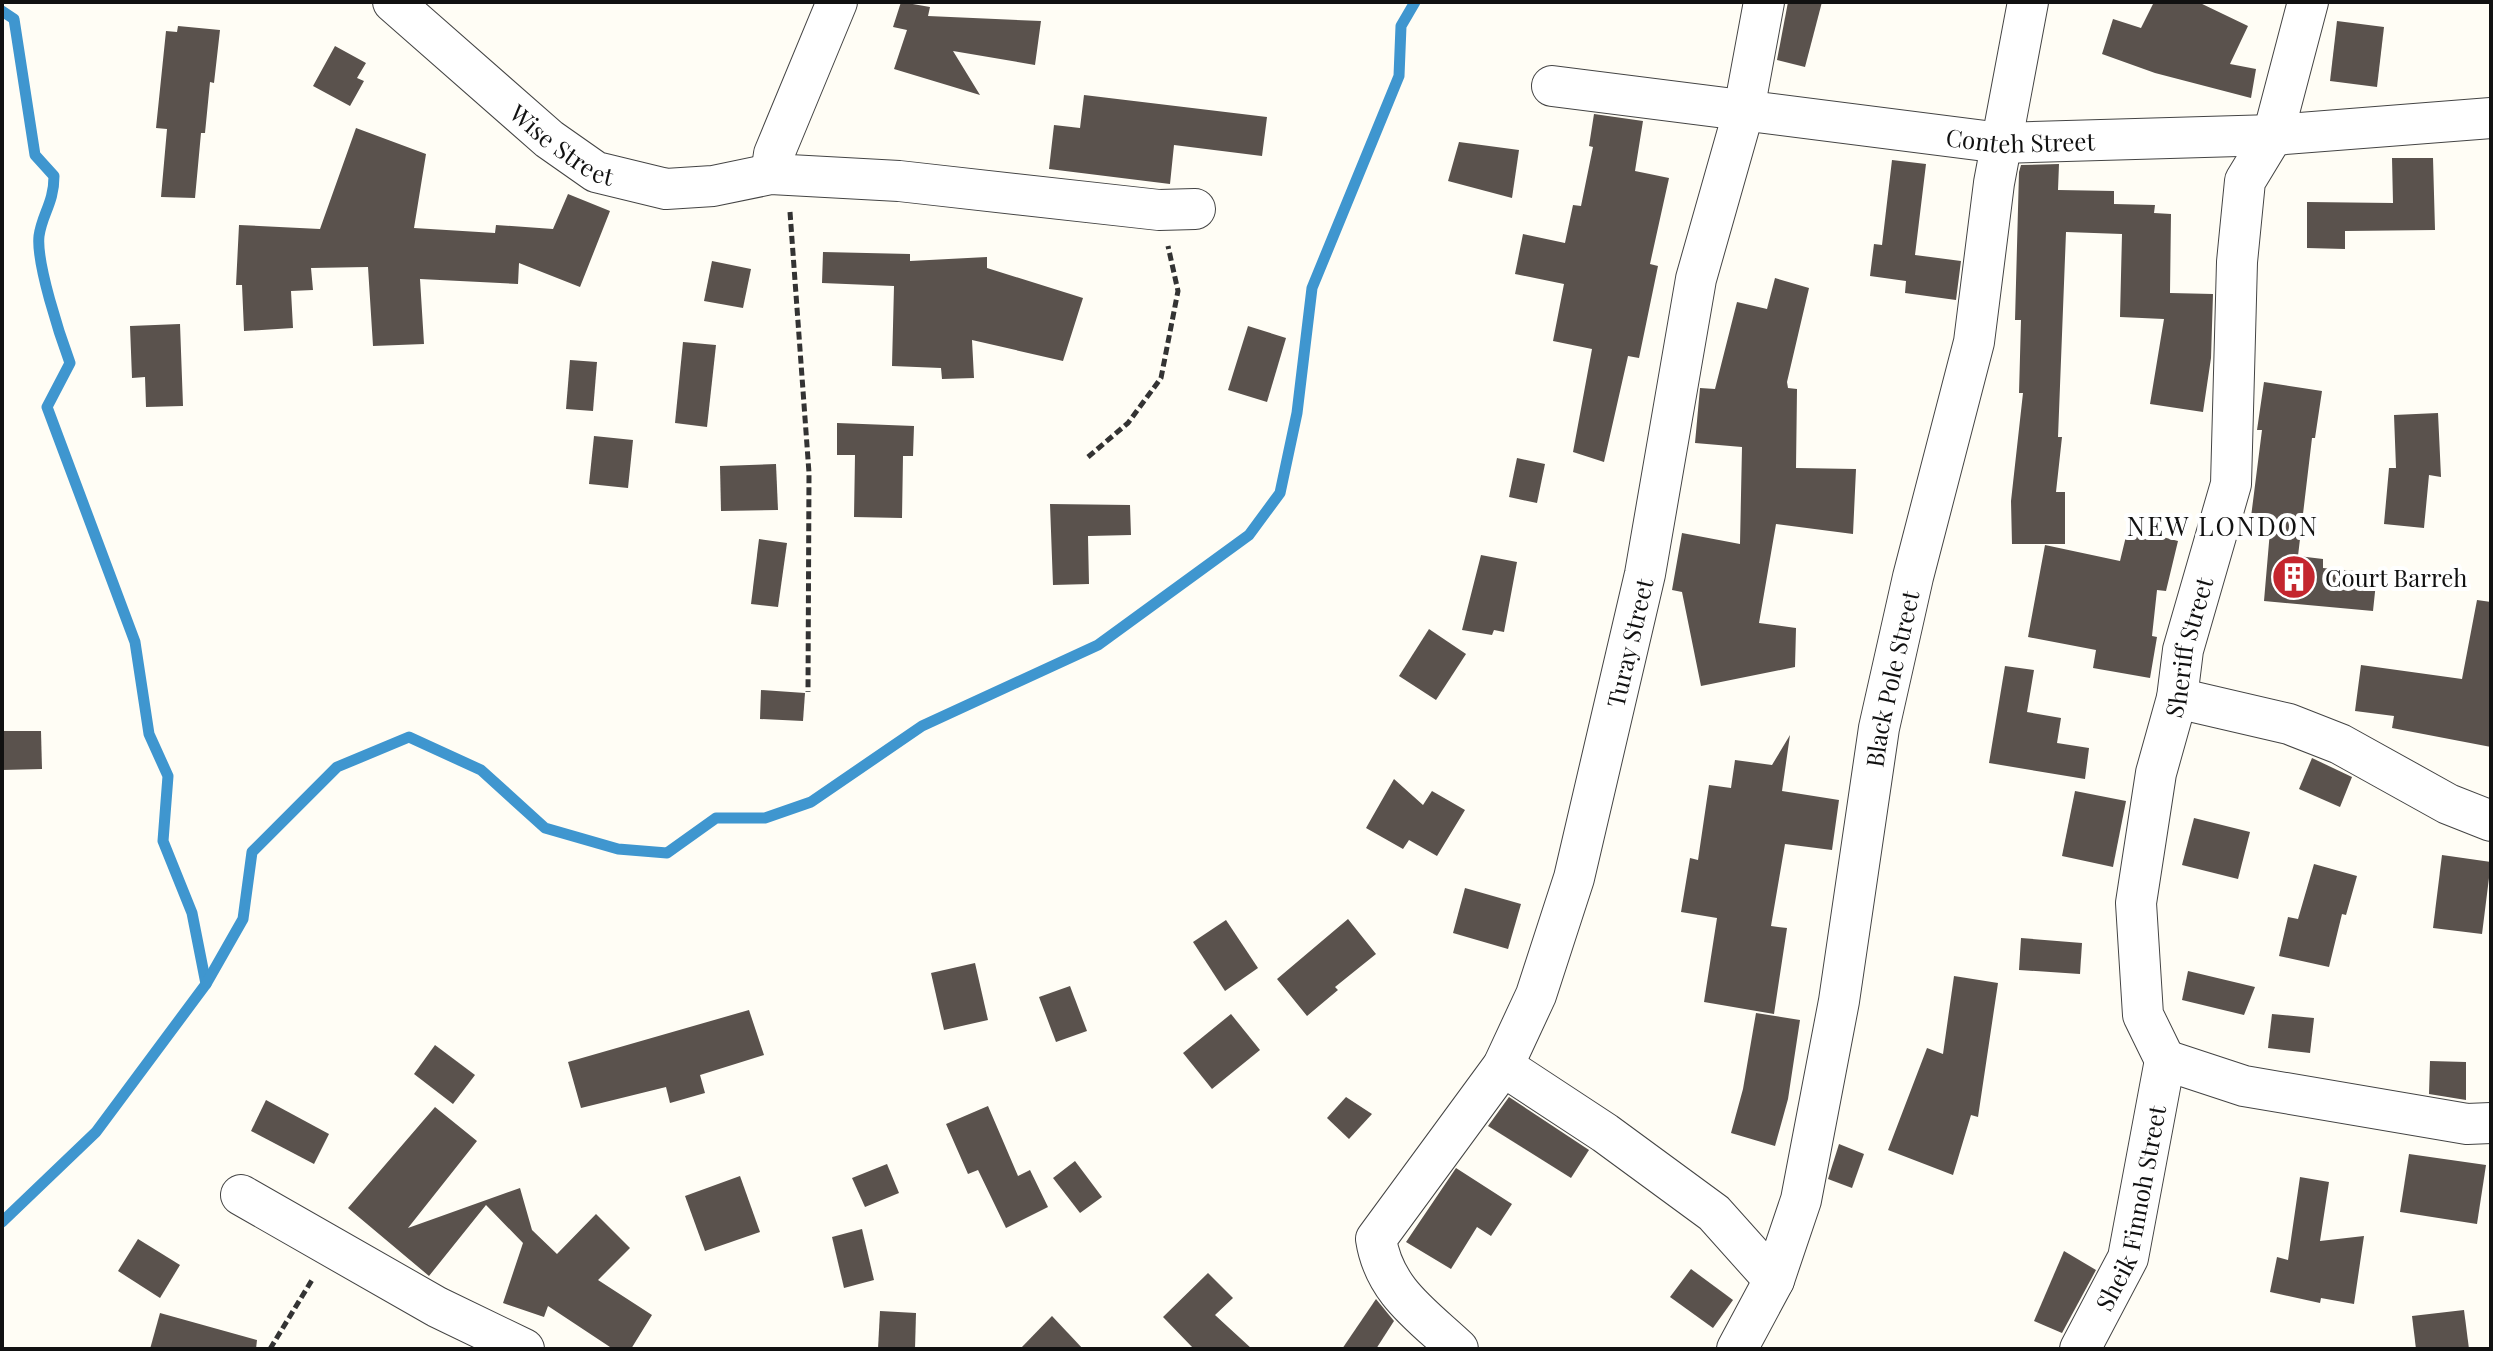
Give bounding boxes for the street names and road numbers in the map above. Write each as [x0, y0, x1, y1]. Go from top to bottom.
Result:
street label: Wise Street [503, 96, 617, 192]
street label: Conteh Street [1944, 120, 2096, 159]
street label: Sheriff Street [2156, 573, 2219, 721]
street label: Turay Street [1598, 574, 1660, 710]
street label: Black Pole Street [1857, 587, 1926, 769]
street label: Sheik Finnoh Street [2087, 1102, 2172, 1316]

